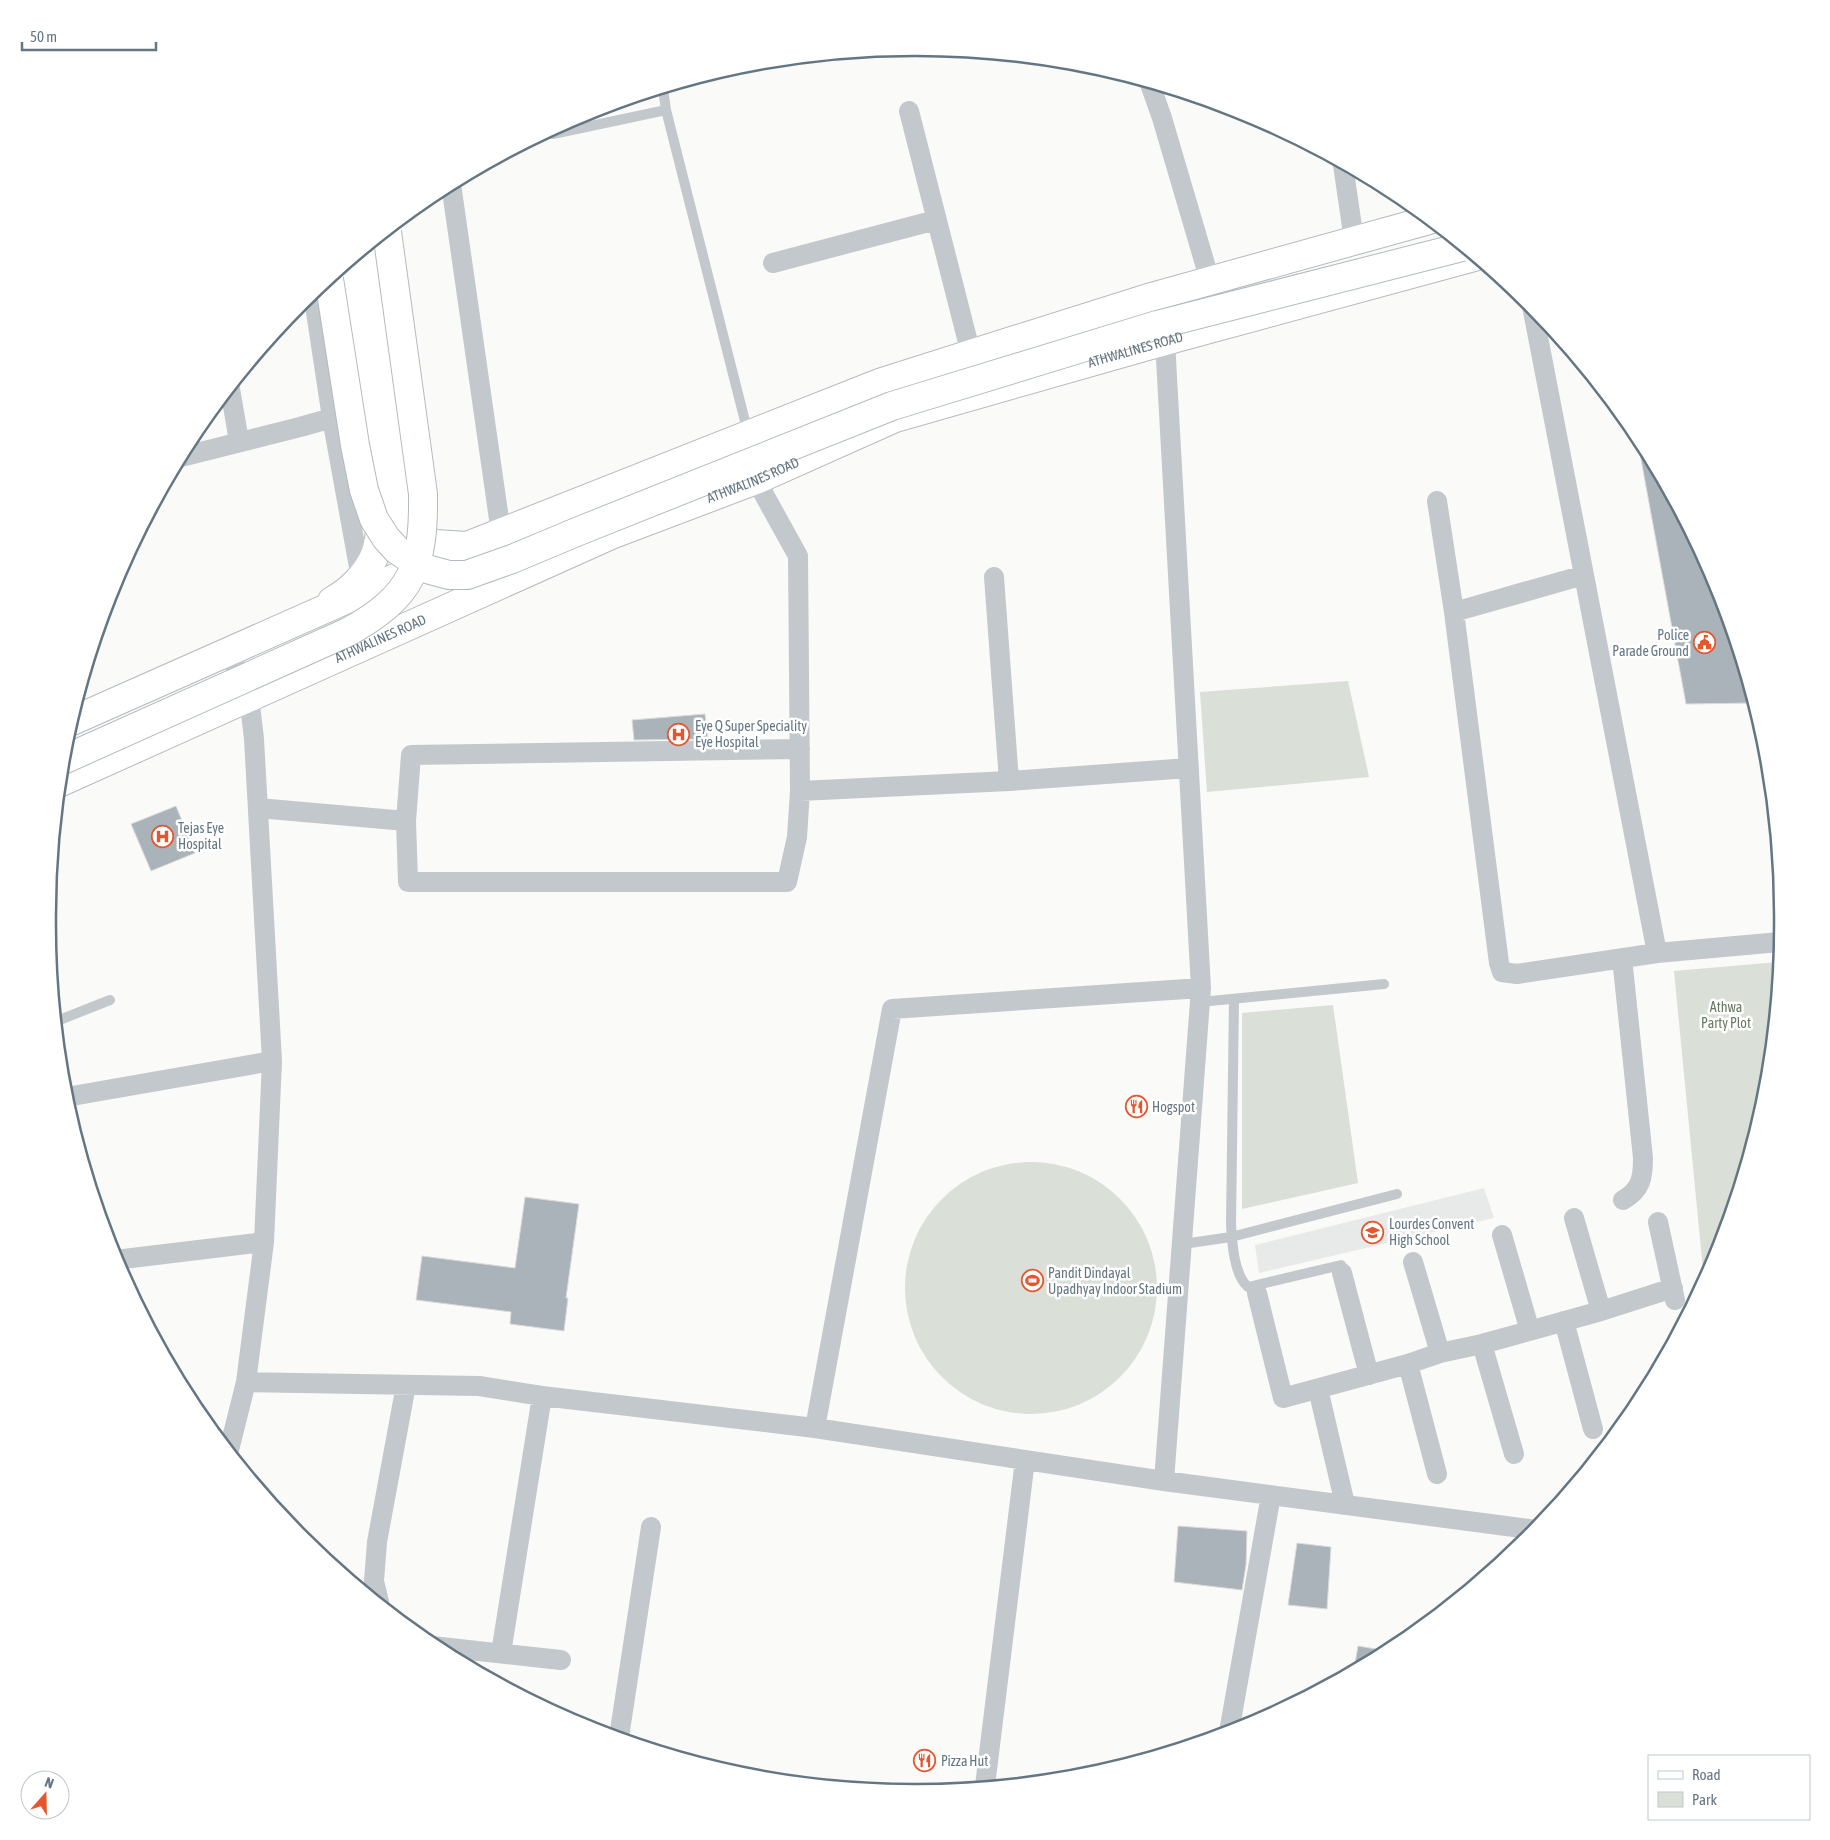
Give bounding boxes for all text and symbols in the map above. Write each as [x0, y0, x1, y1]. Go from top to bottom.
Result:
scale bar [22, 20, 156, 52]
text: 50 m [30, 28, 57, 45]
street label: ATHWALINES ROAD [1086, 328, 1185, 371]
street label: ATHWALINES ROAD [704, 454, 801, 506]
street label: ATHWALINES ROAD [332, 611, 428, 666]
place label: Police Parade Ground [1612, 627, 1689, 659]
public building icon: Police Parade Ground [1693, 631, 1717, 655]
place label: Eye Q Super Speciality Eye Hospital [695, 718, 807, 750]
hospital icon: Eye Q Super Speciality Eye Hospital [667, 722, 691, 746]
place label: Tejas Eye Hospital [178, 820, 224, 852]
hospital icon: Tejas Eye Hospital [150, 824, 174, 848]
park label: Athwa Party Plot [1701, 999, 1751, 1031]
restaurant icon: Hogspot [1124, 1095, 1148, 1119]
place label: Hogspot [1152, 1099, 1195, 1115]
place label: Lourdes Convent High School [1389, 1216, 1474, 1248]
school or university icon: Lourdes Convent High School [1361, 1220, 1385, 1244]
place label: Pandit Dindayal Upadhyay Indoor Stadium [1048, 1265, 1182, 1297]
sports icon: Pandit Dindayal Upadhyay Indoor Stadium [1020, 1269, 1044, 1293]
restaurant icon: Pizza Hut [913, 1749, 937, 1773]
place label: Pizza Hut [941, 1753, 988, 1769]
legend [1648, 1755, 1810, 1820]
text: Road [1692, 1766, 1721, 1783]
north arrow [20, 1770, 70, 1820]
text: N [43, 1774, 56, 1792]
text: Park [1692, 1791, 1717, 1808]

